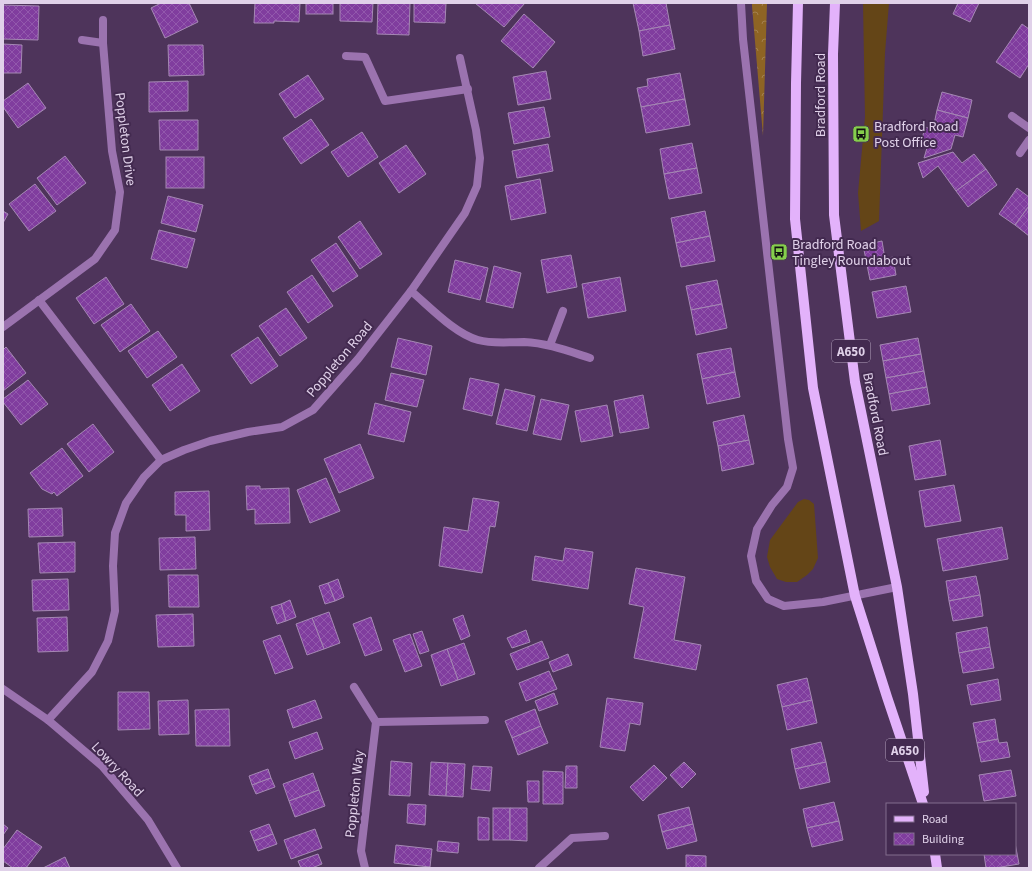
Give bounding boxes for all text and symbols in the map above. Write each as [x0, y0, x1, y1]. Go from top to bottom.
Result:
street label: Bradford Road [811, 53, 831, 137]
street label: Poppleton Drive [109, 91, 141, 187]
place label: Bradford Road Post Office [874, 117, 958, 153]
bus stop icon: Bradford Road Post Office [851, 124, 871, 144]
place label: Bradford Road Tingley Roundabout [792, 235, 911, 271]
bus stop icon: Bradford Road Tingley Roundabout [769, 242, 789, 262]
street label: Poppleton Road [302, 317, 378, 402]
road number: A650 [832, 340, 870, 362]
street label: Bradford Road [857, 371, 893, 458]
street label: Lowry Road [86, 738, 148, 802]
road number: A650 [886, 739, 924, 761]
street label: Poppleton Way [340, 749, 370, 839]
legend [886, 803, 1016, 855]
text: Road [922, 811, 948, 828]
text: Building [922, 831, 964, 848]

